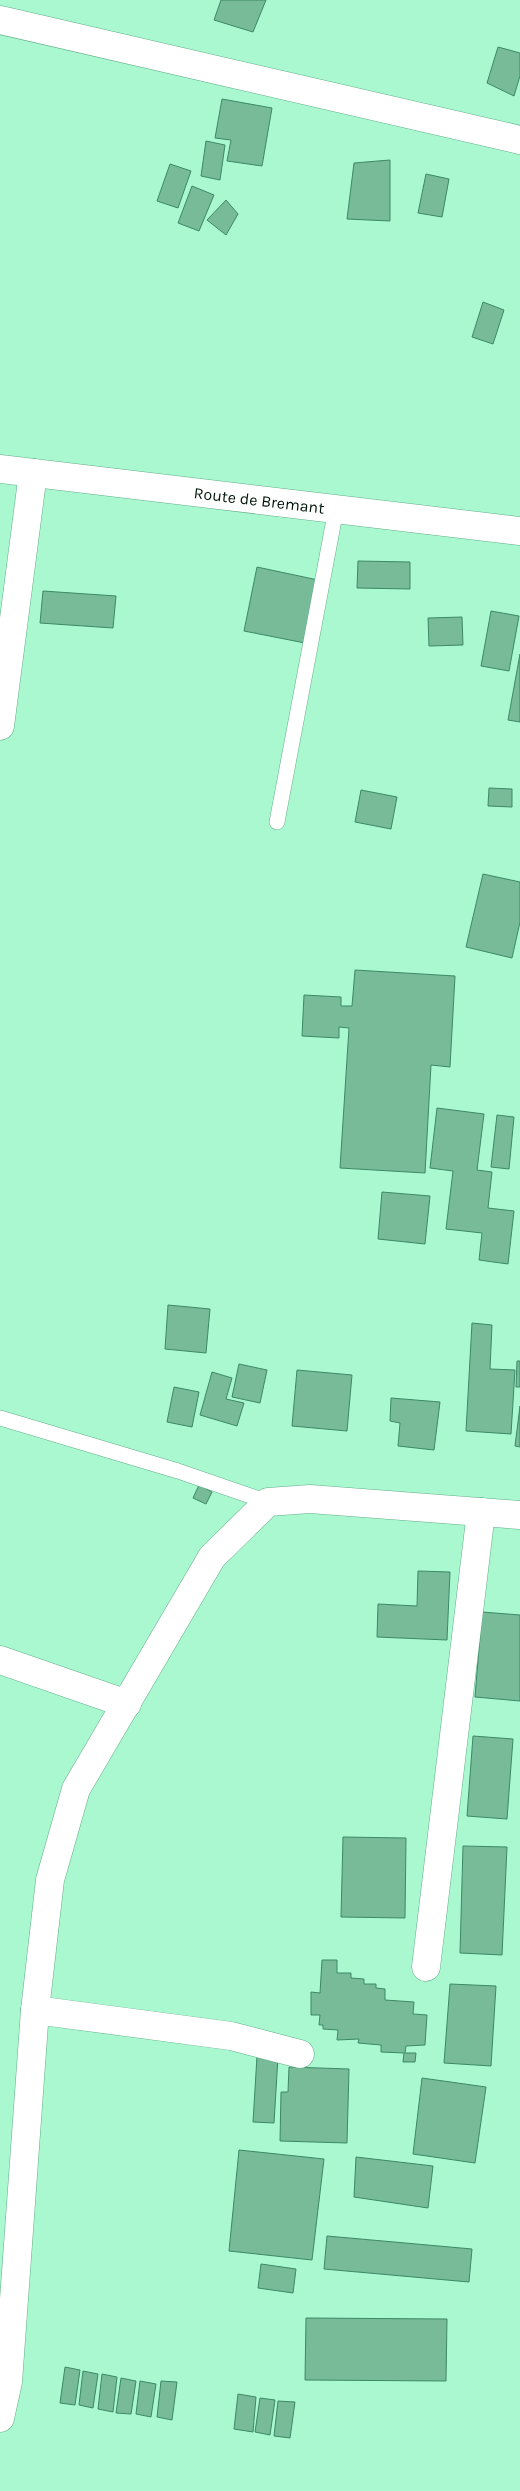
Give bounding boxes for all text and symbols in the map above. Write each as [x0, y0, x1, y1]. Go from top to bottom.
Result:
street label: Route de Bremant [193, 483, 325, 517]

